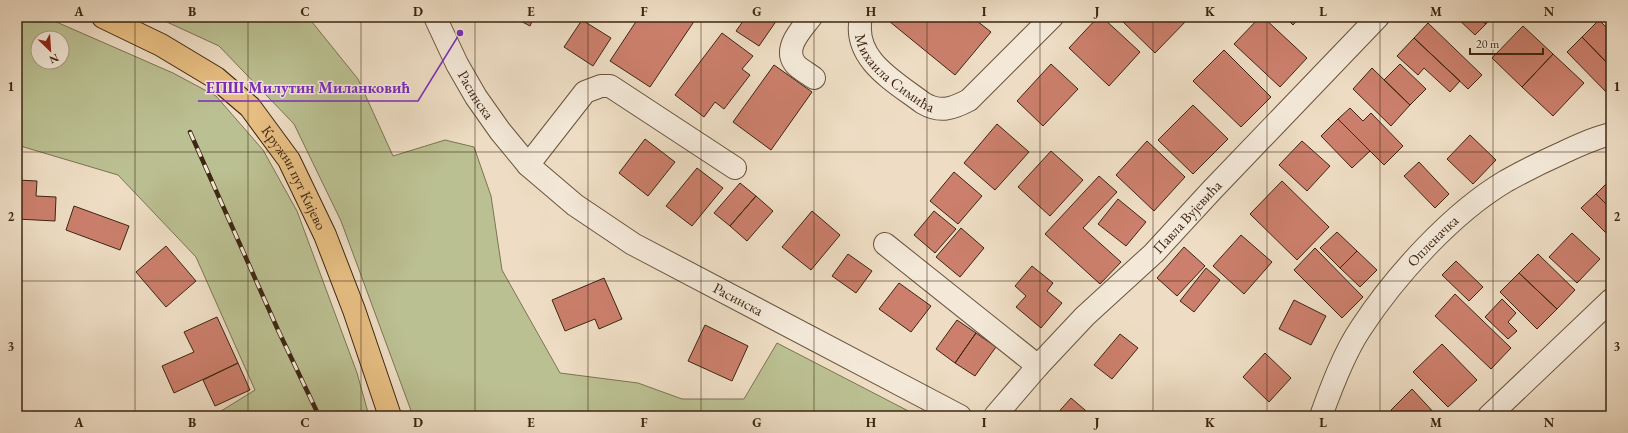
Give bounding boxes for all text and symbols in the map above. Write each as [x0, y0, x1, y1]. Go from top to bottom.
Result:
text: A [73, 3, 84, 20]
text: B [188, 3, 196, 20]
text: C [300, 3, 310, 20]
text: D [413, 3, 423, 20]
text: E [527, 3, 535, 20]
text: F [640, 3, 648, 20]
text: G [752, 3, 762, 20]
text: H [866, 3, 877, 20]
text: I [982, 3, 987, 20]
text: J [1093, 3, 1100, 20]
text: K [1205, 3, 1216, 20]
text: L [1319, 3, 1327, 20]
text: M [1430, 3, 1442, 20]
text: N [1544, 3, 1555, 20]
north arrow [30, 30, 70, 70]
scale bar [1470, 30, 1543, 56]
street label: Михаила Симића [851, 32, 937, 116]
text: 20 m [1476, 36, 1500, 52]
text: N [47, 51, 61, 67]
street label: Расинска [454, 67, 499, 123]
callout: ЕПШ Милутин Миланковић [198, 73, 418, 101]
text: ЕПШ Милутин Миланковић [206, 77, 410, 98]
text: 1 [8, 78, 15, 95]
text: 1 [1614, 78, 1621, 95]
street label: Кружни пут Кијево [258, 121, 331, 233]
street label: Павла Вујевића [1148, 176, 1226, 257]
text: 2 [8, 208, 15, 225]
text: 2 [1614, 208, 1621, 225]
street label: Опленачка [1403, 211, 1462, 270]
street label: Расинска [710, 278, 767, 320]
text: 3 [8, 338, 15, 355]
text: 3 [1614, 338, 1621, 355]
text: A [73, 414, 84, 431]
text: B [188, 414, 196, 431]
text: C [300, 414, 310, 431]
text: D [413, 414, 423, 431]
text: E [527, 414, 535, 431]
text: F [640, 414, 648, 431]
text: G [752, 414, 762, 431]
text: H [866, 414, 877, 431]
text: I [982, 414, 987, 431]
text: J [1093, 414, 1100, 431]
text: K [1205, 414, 1216, 431]
text: L [1319, 414, 1327, 431]
text: M [1430, 414, 1442, 431]
text: N [1544, 414, 1555, 431]

